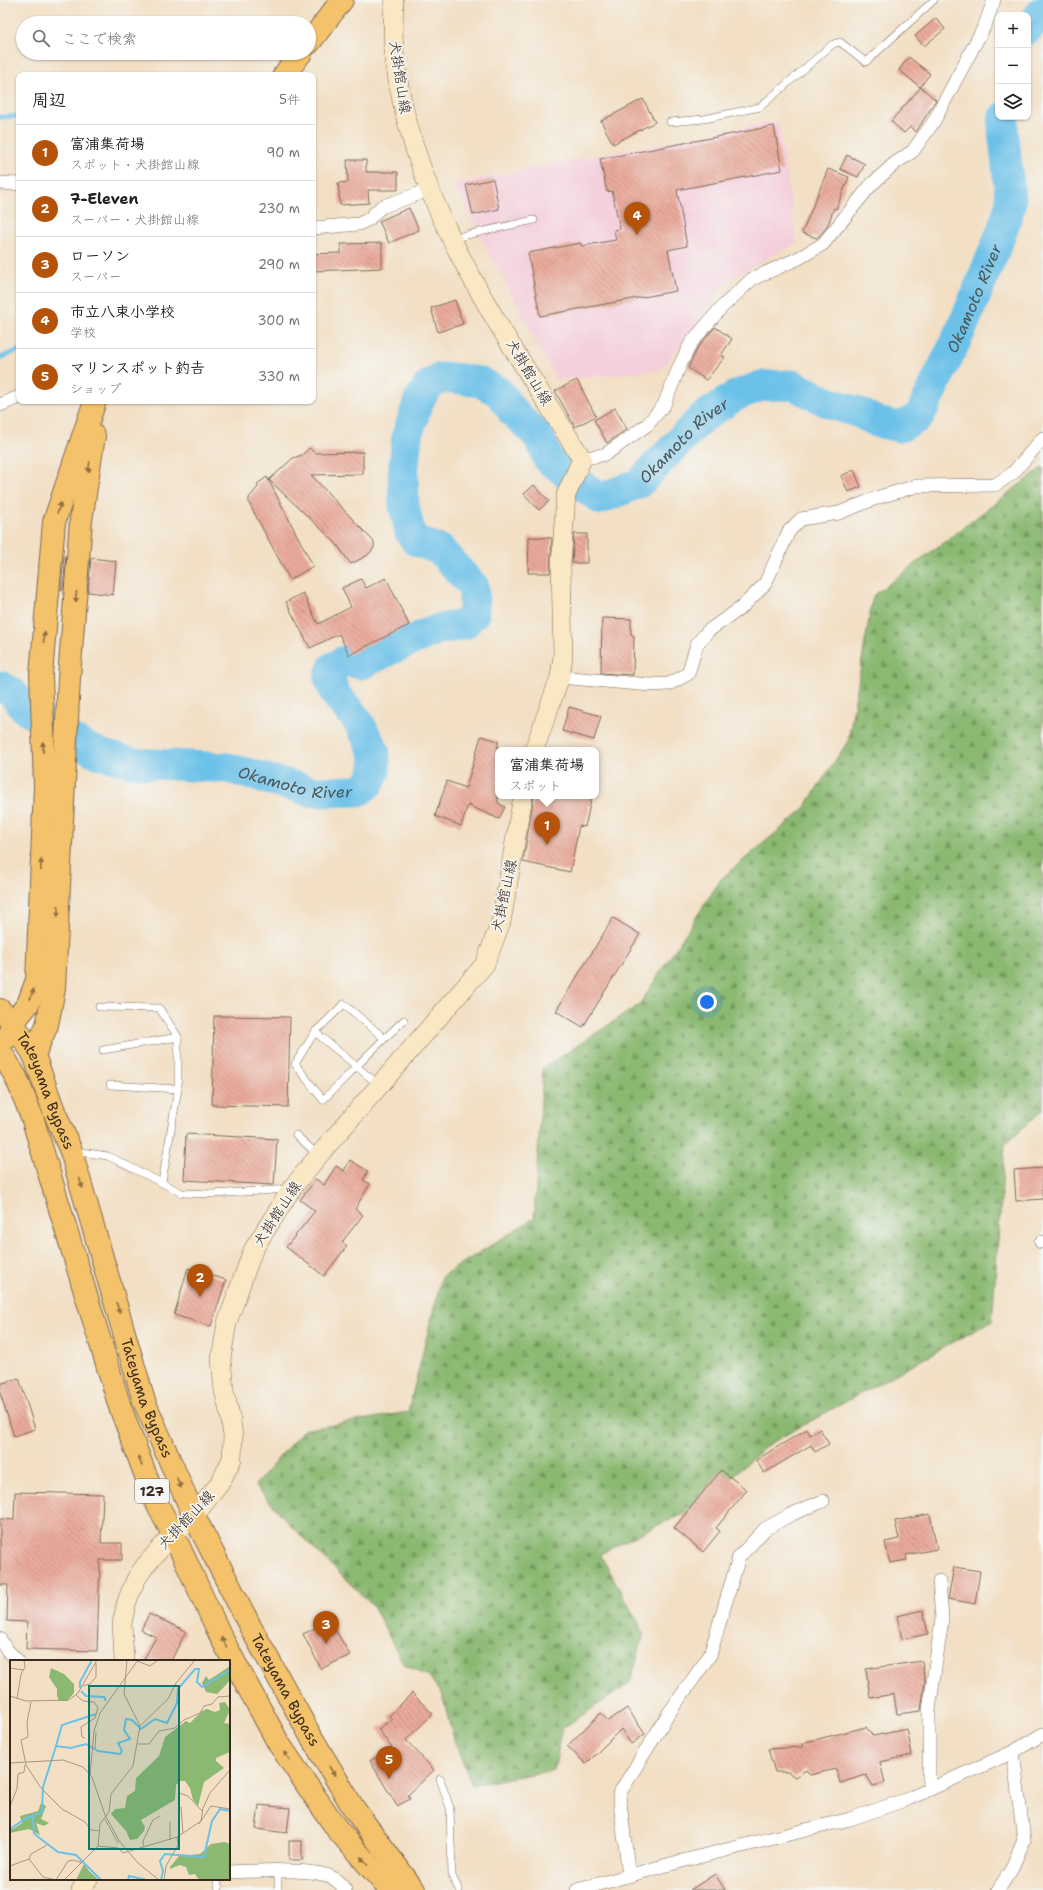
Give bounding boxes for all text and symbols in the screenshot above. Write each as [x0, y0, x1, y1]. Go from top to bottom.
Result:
map controls [995, 12, 1031, 120]
button: + [995, 12, 1031, 48]
search box [16, 16, 316, 60]
icon: search [30, 27, 52, 49]
text: ここで検索 [62, 29, 137, 49]
street label: 犬掛館山線 [384, 38, 416, 116]
button: − [995, 48, 1031, 84]
button: layers [995, 84, 1031, 120]
text: 周辺 [32, 89, 66, 111]
text: 5件 [279, 91, 300, 108]
text: 富浦集荷場 [70, 134, 145, 154]
text: 1 [42, 144, 48, 161]
text: 90 m [266, 144, 300, 161]
text: スポット · 犬掛館山線 [70, 156, 200, 173]
text: 7-Eleven [70, 189, 139, 209]
text: 2 [40, 200, 50, 217]
text: 230 m [258, 200, 300, 217]
pin: 4 [624, 202, 650, 235]
text: スーパー · 犬掛館山線 [70, 211, 199, 228]
water label: Okamoto River [942, 240, 1007, 356]
text: ローソン [70, 246, 130, 266]
text: 3 [40, 256, 50, 273]
text: 290 m [258, 256, 300, 273]
text: スーパー [70, 268, 121, 285]
text: 市立八束小学校 [70, 302, 175, 322]
text: 4 [40, 312, 50, 329]
text: 300 m [257, 312, 300, 329]
text: 学校 [70, 324, 96, 341]
street label: 犬掛館山線 [501, 335, 557, 409]
text: マリンスポット釣𠮷 [70, 358, 205, 378]
text: 5 [41, 368, 49, 385]
text: 330 m [258, 368, 300, 385]
text: ショップ [70, 380, 121, 397]
water label: Okamoto River [634, 393, 733, 488]
one-way arrow [86, 461, 92, 473]
one-way arrow [56, 501, 62, 513]
one-way arrow [72, 591, 79, 603]
one-way arrow [40, 631, 47, 643]
one-way arrow [40, 741, 47, 753]
popup [495, 747, 599, 799]
text: 富浦集荷場 [509, 755, 585, 775]
water label: Okamoto River [236, 761, 353, 803]
text: スポット [509, 777, 562, 794]
pin: 1 [534, 812, 560, 845]
street label: 犬掛館山線 [486, 857, 522, 935]
one-way arrow [38, 859, 45, 871]
one-way arrow [55, 905, 62, 917]
one-way arrow [29, 988, 35, 1000]
your location [697, 992, 717, 1012]
street label: Tateyama Bypass [12, 1028, 79, 1153]
street label: 犬掛館山線 [248, 1177, 306, 1251]
one-way arrow [78, 1178, 84, 1190]
pin: 2 [187, 1264, 213, 1297]
one-way arrow [115, 1302, 121, 1314]
street label: Tateyama Bypass [116, 1336, 178, 1461]
one-way arrow [137, 1455, 143, 1467]
one-way arrow [176, 1478, 182, 1489]
road number: 127 [135, 1479, 169, 1503]
street label: 犬掛館山線 [153, 1486, 219, 1554]
pin: 3 [313, 1611, 339, 1644]
street label: Tateyama Bypass [246, 1630, 325, 1750]
one-way arrow [221, 1637, 227, 1648]
inset map [10, 1660, 230, 1880]
pin: 5 [376, 1746, 402, 1779]
one-way arrow [283, 1751, 291, 1761]
one-way arrow [328, 1765, 335, 1777]
one-way arrow [359, 1855, 368, 1866]

